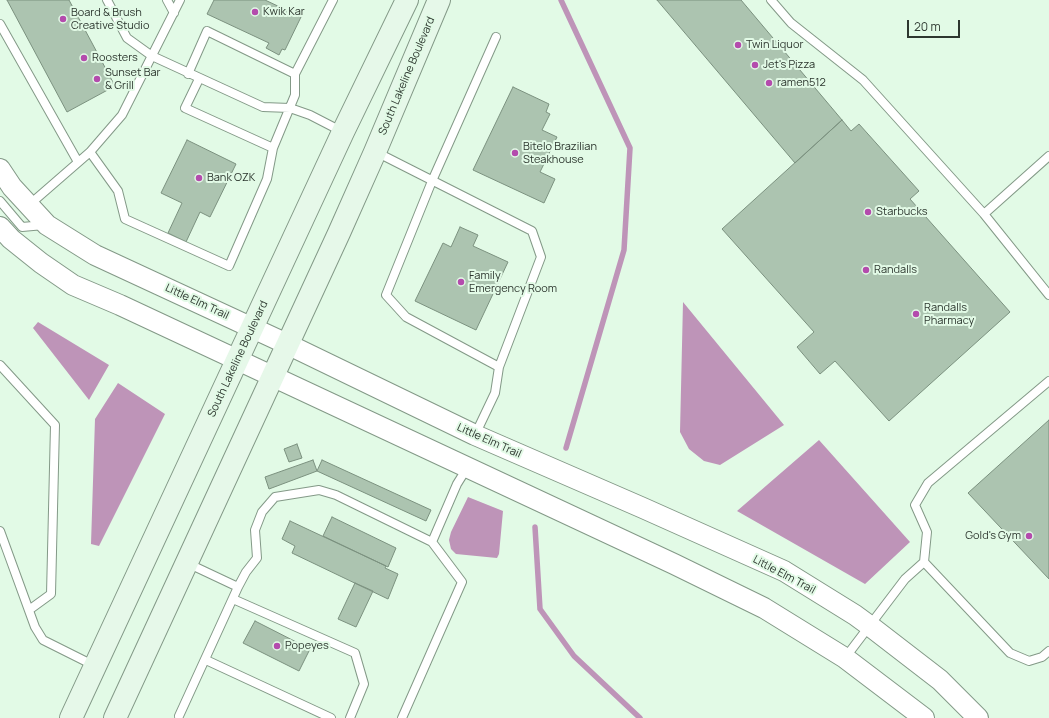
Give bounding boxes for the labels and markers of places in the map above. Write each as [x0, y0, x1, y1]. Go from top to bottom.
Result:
place label: Kwik Kar [263, 5, 305, 19]
place label: Board & Brush Creative Studio [71, 6, 149, 32]
marker: Kwik Kar [250, 7, 260, 17]
marker: Board & Brush Creative Studio [58, 14, 68, 24]
place label: Twin Liquor [746, 38, 803, 52]
marker: Twin Liquor [733, 40, 743, 50]
place label: Roosters [92, 51, 138, 65]
marker: Roosters [79, 53, 89, 63]
place label: Jet's Pizza [763, 58, 815, 72]
marker: Jet's Pizza [750, 60, 760, 70]
place label: Sunset Bar & Grill [105, 66, 160, 92]
marker: Sunset Bar & Grill [92, 74, 102, 84]
place label: ramen512 [777, 76, 826, 90]
marker: ramen512 [764, 78, 774, 88]
place label: Bitelo Brazilian Steakhouse [523, 140, 597, 166]
marker: Bitelo Brazilian Steakhouse [510, 148, 520, 158]
place label: Bank OZK [207, 171, 255, 185]
marker: Bank OZK [194, 173, 204, 183]
place label: Starbucks [876, 205, 928, 219]
marker: Starbucks [863, 207, 873, 217]
place label: Randalls [874, 263, 917, 277]
marker: Randalls [861, 265, 871, 275]
place label: Family Emergency Room [469, 269, 557, 295]
marker: Family Emergency Room [456, 277, 466, 287]
place label: Randalls Pharmacy [924, 301, 974, 327]
marker: Randalls Pharmacy [911, 309, 921, 319]
place label: Gold's Gym [965, 529, 1021, 543]
marker: Gold's Gym [1024, 531, 1034, 541]
place label: Popeyes [285, 639, 329, 653]
marker: Popeyes [272, 641, 282, 651]

